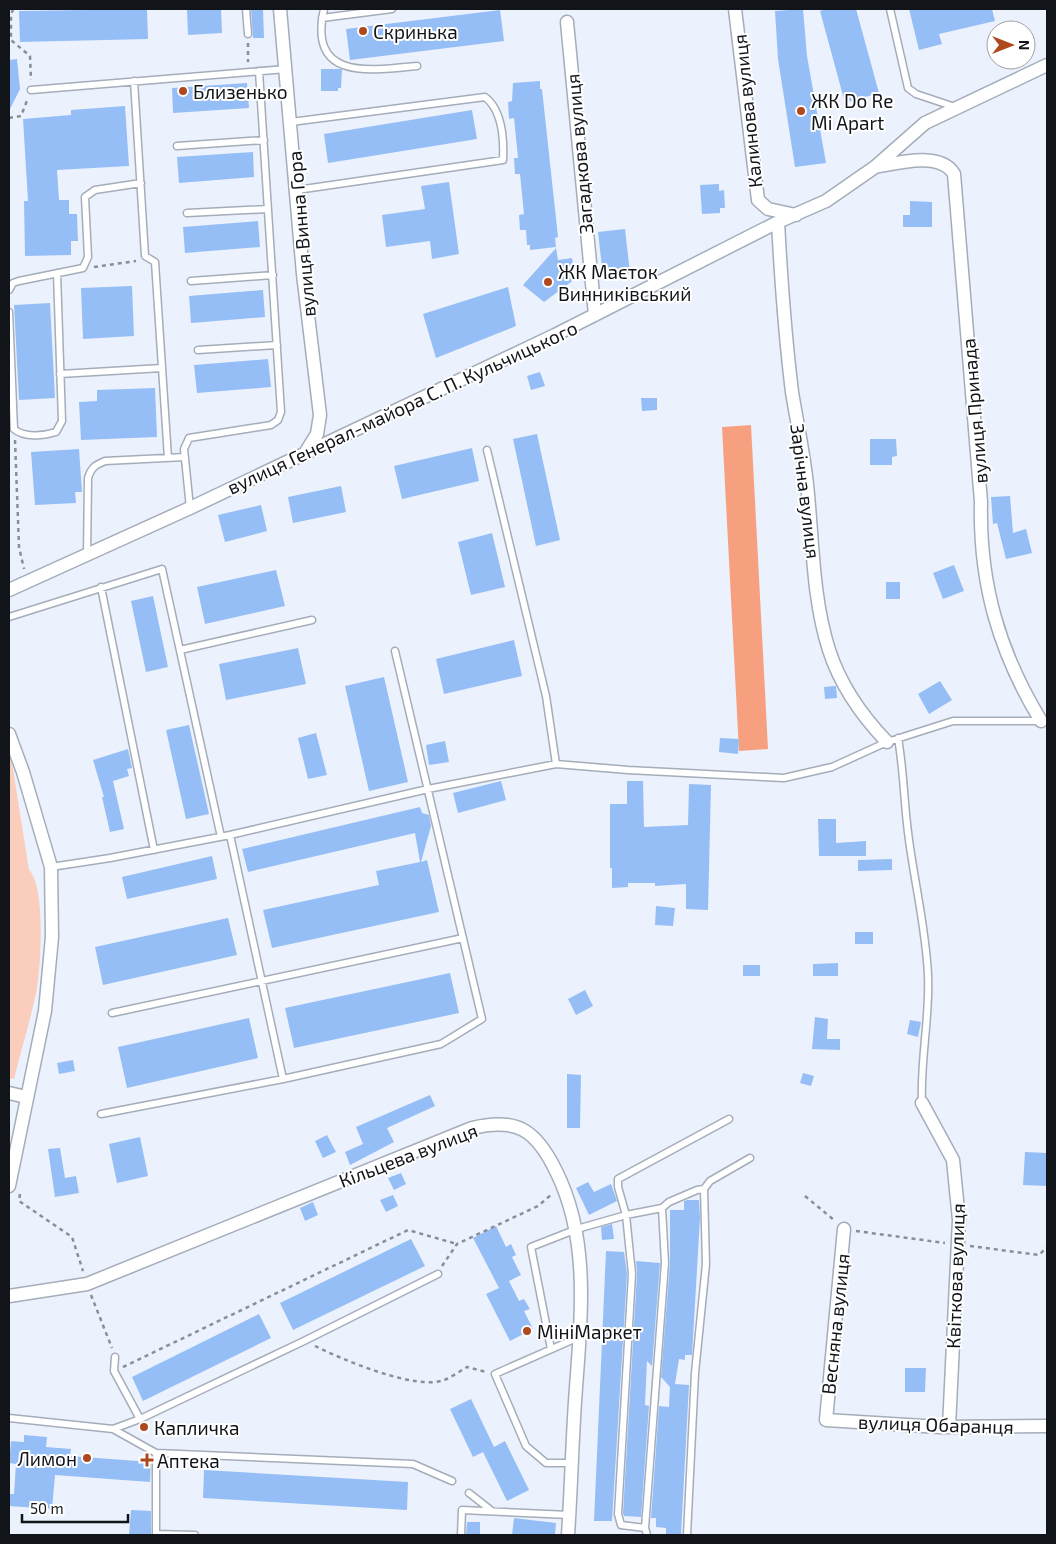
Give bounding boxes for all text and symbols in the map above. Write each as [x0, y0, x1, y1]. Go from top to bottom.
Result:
place label: Скринька [373, 20, 458, 43]
north arrow [986, 20, 1036, 70]
marker: Скринька [357, 25, 369, 37]
street label: Калинова вулиця [728, 33, 767, 189]
text: N [1016, 40, 1033, 50]
street label: Загадкова вулиця [561, 73, 598, 235]
place label: Близенько [193, 80, 288, 103]
marker: Близенько [177, 85, 189, 97]
place label: ЖК Do Re Mi Apart [811, 89, 893, 134]
marker: ЖК Do Re Mi Apart [795, 105, 807, 117]
street label: вулиця Винна Гора [282, 150, 321, 318]
place label: ЖК Маєток Винниківський [558, 260, 691, 305]
marker: ЖК Маєток Винниківський [542, 276, 554, 288]
street label: вулиця Генерал-майора С. П. Кульчицького [223, 315, 581, 499]
street label: вулиця Принада [956, 337, 993, 485]
street label: Зарічна вулиця [785, 422, 826, 560]
street label: Кільцева вулиця [335, 1118, 481, 1193]
street label: Квіткова вулиця [941, 1203, 970, 1349]
street label: Весняна вулиця [816, 1252, 855, 1396]
place label: МініМаркет [537, 1320, 642, 1343]
marker: МініМаркет [521, 1325, 533, 1337]
street label: вулиця Обаранця [858, 1410, 1014, 1439]
place label: Капличка [154, 1416, 239, 1439]
marker: Капличка [138, 1421, 150, 1433]
place label: Лимон [17, 1447, 77, 1470]
place label: Аптека [157, 1449, 220, 1472]
marker: Лимон [81, 1452, 93, 1464]
marker: Аптека [141, 1454, 153, 1466]
scale bar [22, 1492, 129, 1524]
text: 50 m [30, 1499, 64, 1517]

